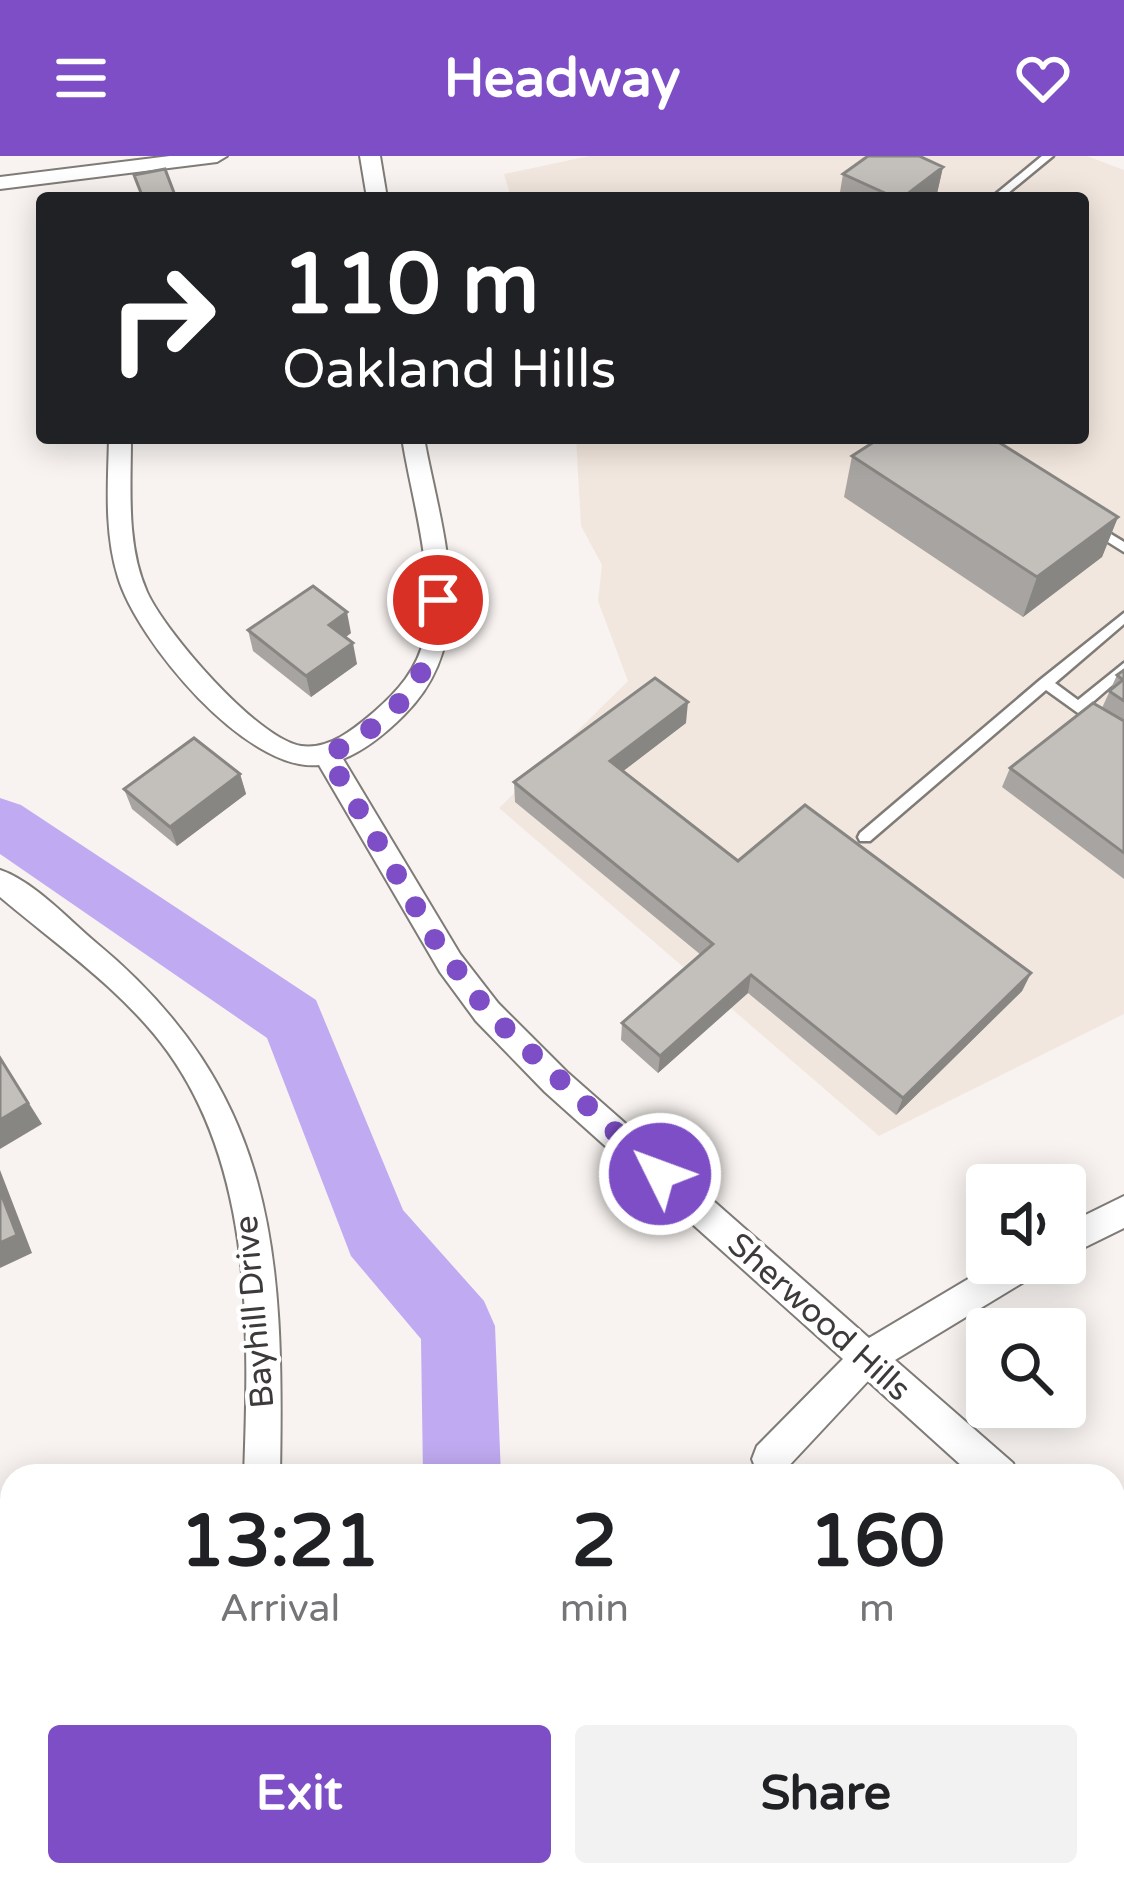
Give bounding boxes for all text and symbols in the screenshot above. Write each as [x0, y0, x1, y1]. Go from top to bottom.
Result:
icon: menu [48, 45, 114, 111]
icon: heart [1010, 45, 1076, 111]
text: Headway [444, 46, 680, 111]
text: 110 m [282, 235, 539, 336]
icon: right [84, 240, 240, 396]
text: Oakland Hills [282, 337, 616, 402]
pin [387, 549, 489, 651]
icon: arrive [405, 567, 471, 633]
position arrow [597, 1111, 723, 1237]
map controls [966, 1164, 1086, 1428]
button: sound [966, 1164, 1086, 1284]
street label: Bayhill Drive [227, 1214, 282, 1410]
street label: Sherwood Hills [720, 1225, 918, 1409]
button: search [966, 1308, 1086, 1428]
text: 13:21 [180, 1499, 380, 1586]
text: 2 [572, 1499, 617, 1586]
text: 160 [809, 1499, 945, 1586]
text: Arrival [220, 1585, 340, 1632]
text: min [560, 1585, 629, 1632]
text: m [859, 1585, 895, 1632]
button: Exit [48, 1725, 551, 1863]
button: Share [575, 1725, 1077, 1863]

